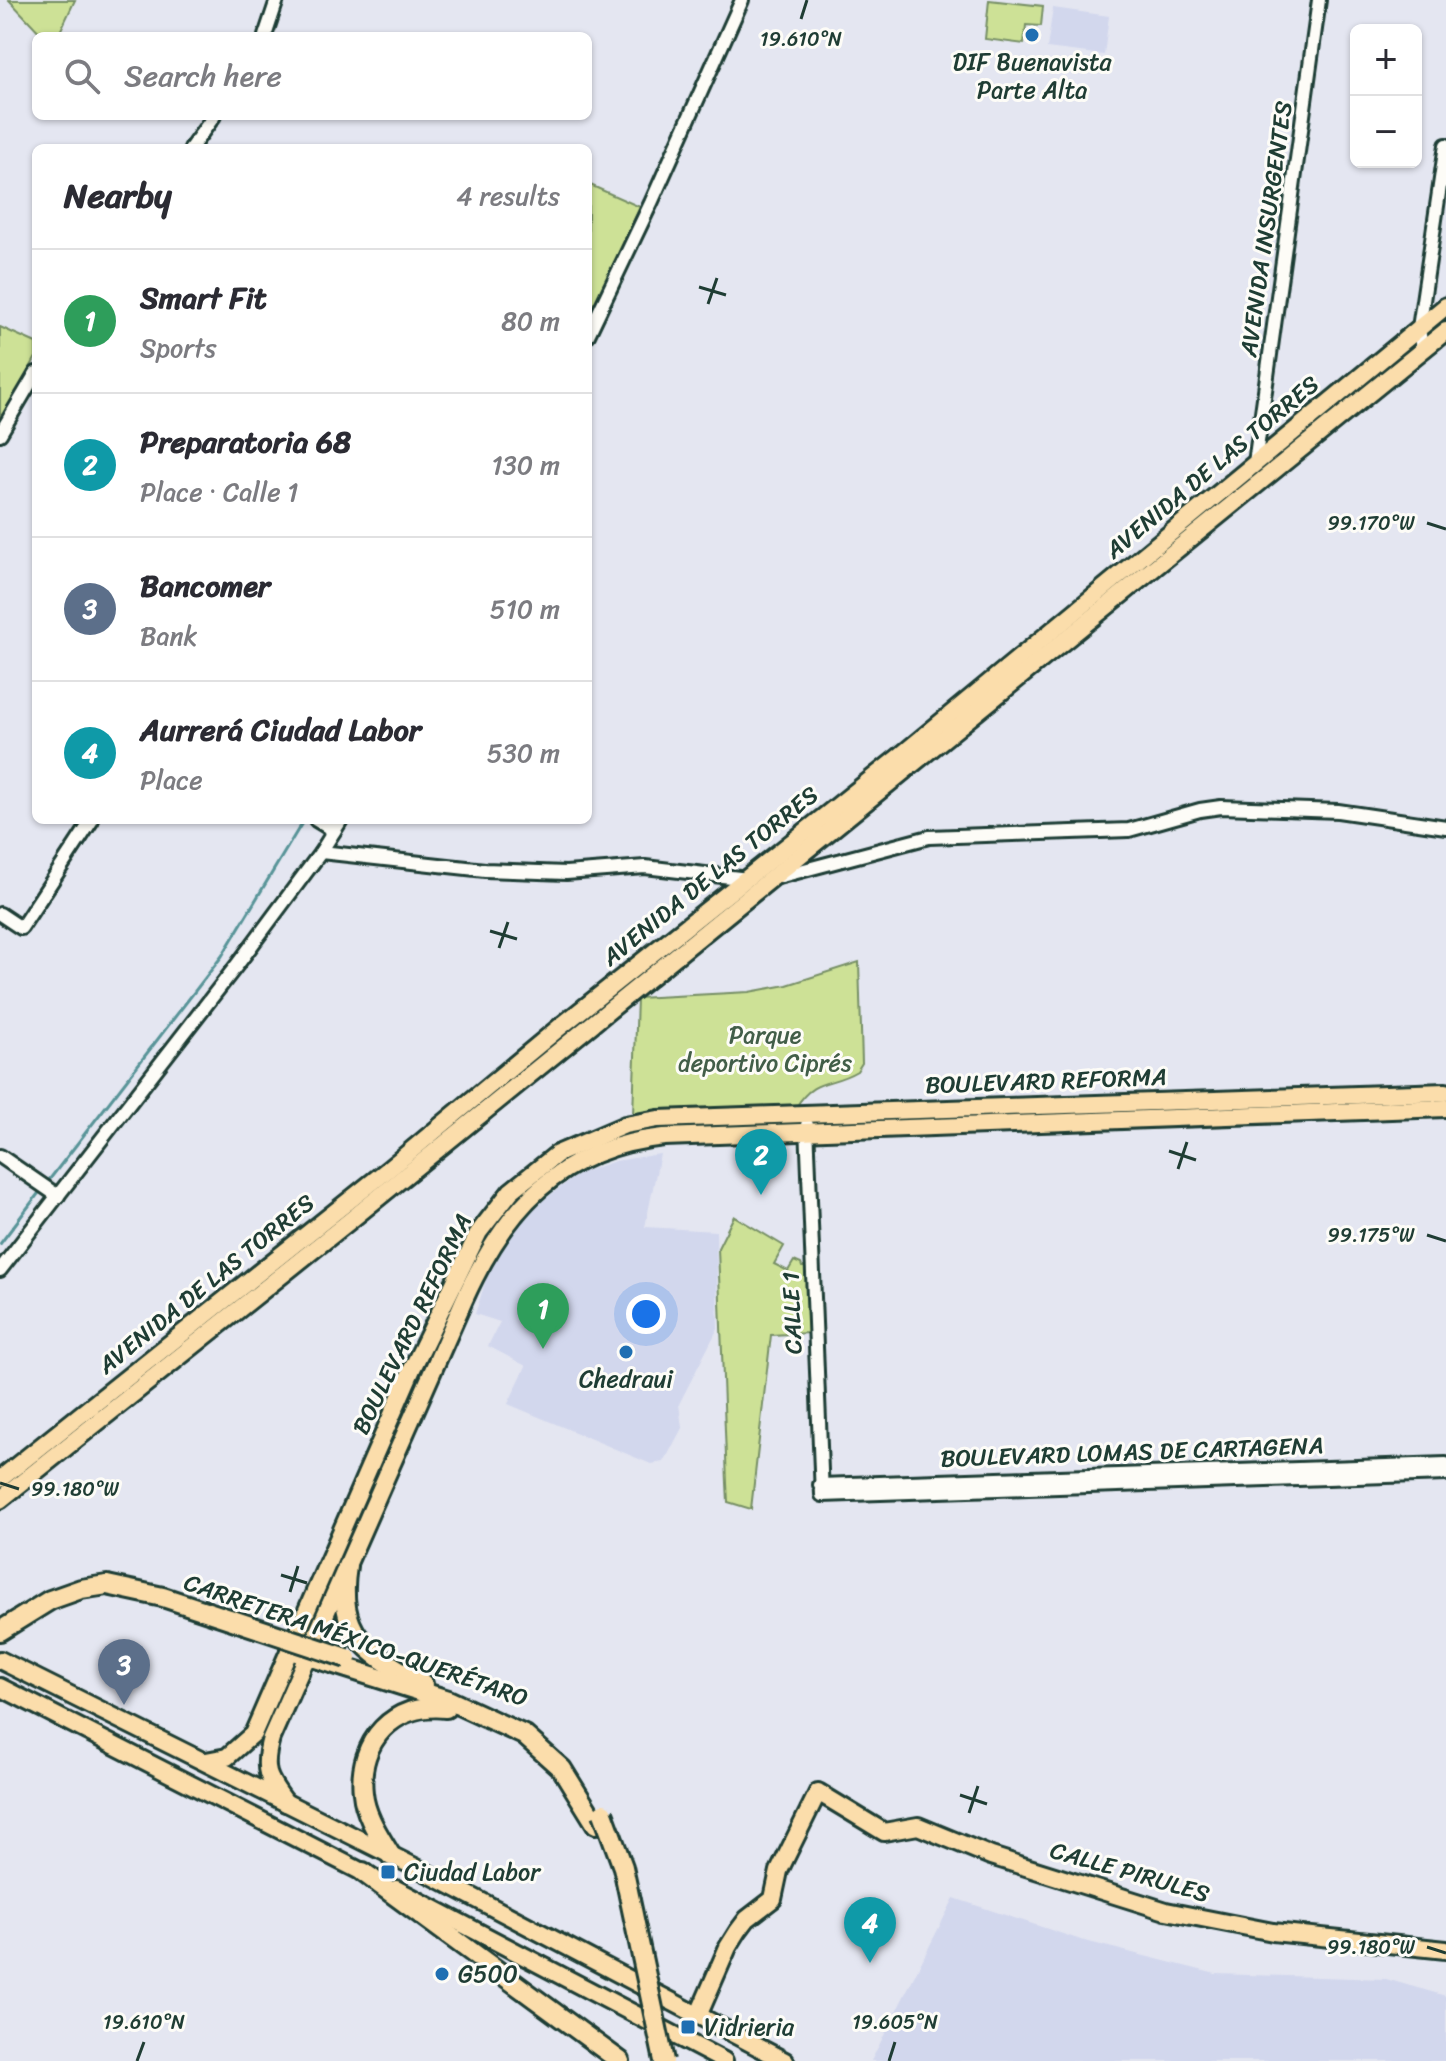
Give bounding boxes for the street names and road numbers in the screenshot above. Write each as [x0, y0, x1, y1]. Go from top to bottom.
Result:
street label: AVENIDA INSURGENTES [1227, 98, 1305, 361]
street label: AVENIDA DE LAS TORRES [1094, 364, 1329, 570]
street label: AVENIDA DE LAS TORRES [591, 775, 828, 978]
street label: BOULEVARD REFORMA [924, 1056, 1168, 1106]
street label: AVENIDA DE LAS TORRES [87, 1183, 324, 1386]
street label: BOULEVARD REFORMA [340, 1206, 484, 1442]
street label: CALLE 1 [770, 1271, 814, 1355]
street label: BOULEVARD LOMAS DE CARTAGENA [940, 1424, 1324, 1480]
street label: CARRETERA MÉXICO-QUERÉTARO [178, 1561, 534, 1719]
street label: CALLE PIRULES [1045, 1829, 1215, 1915]

